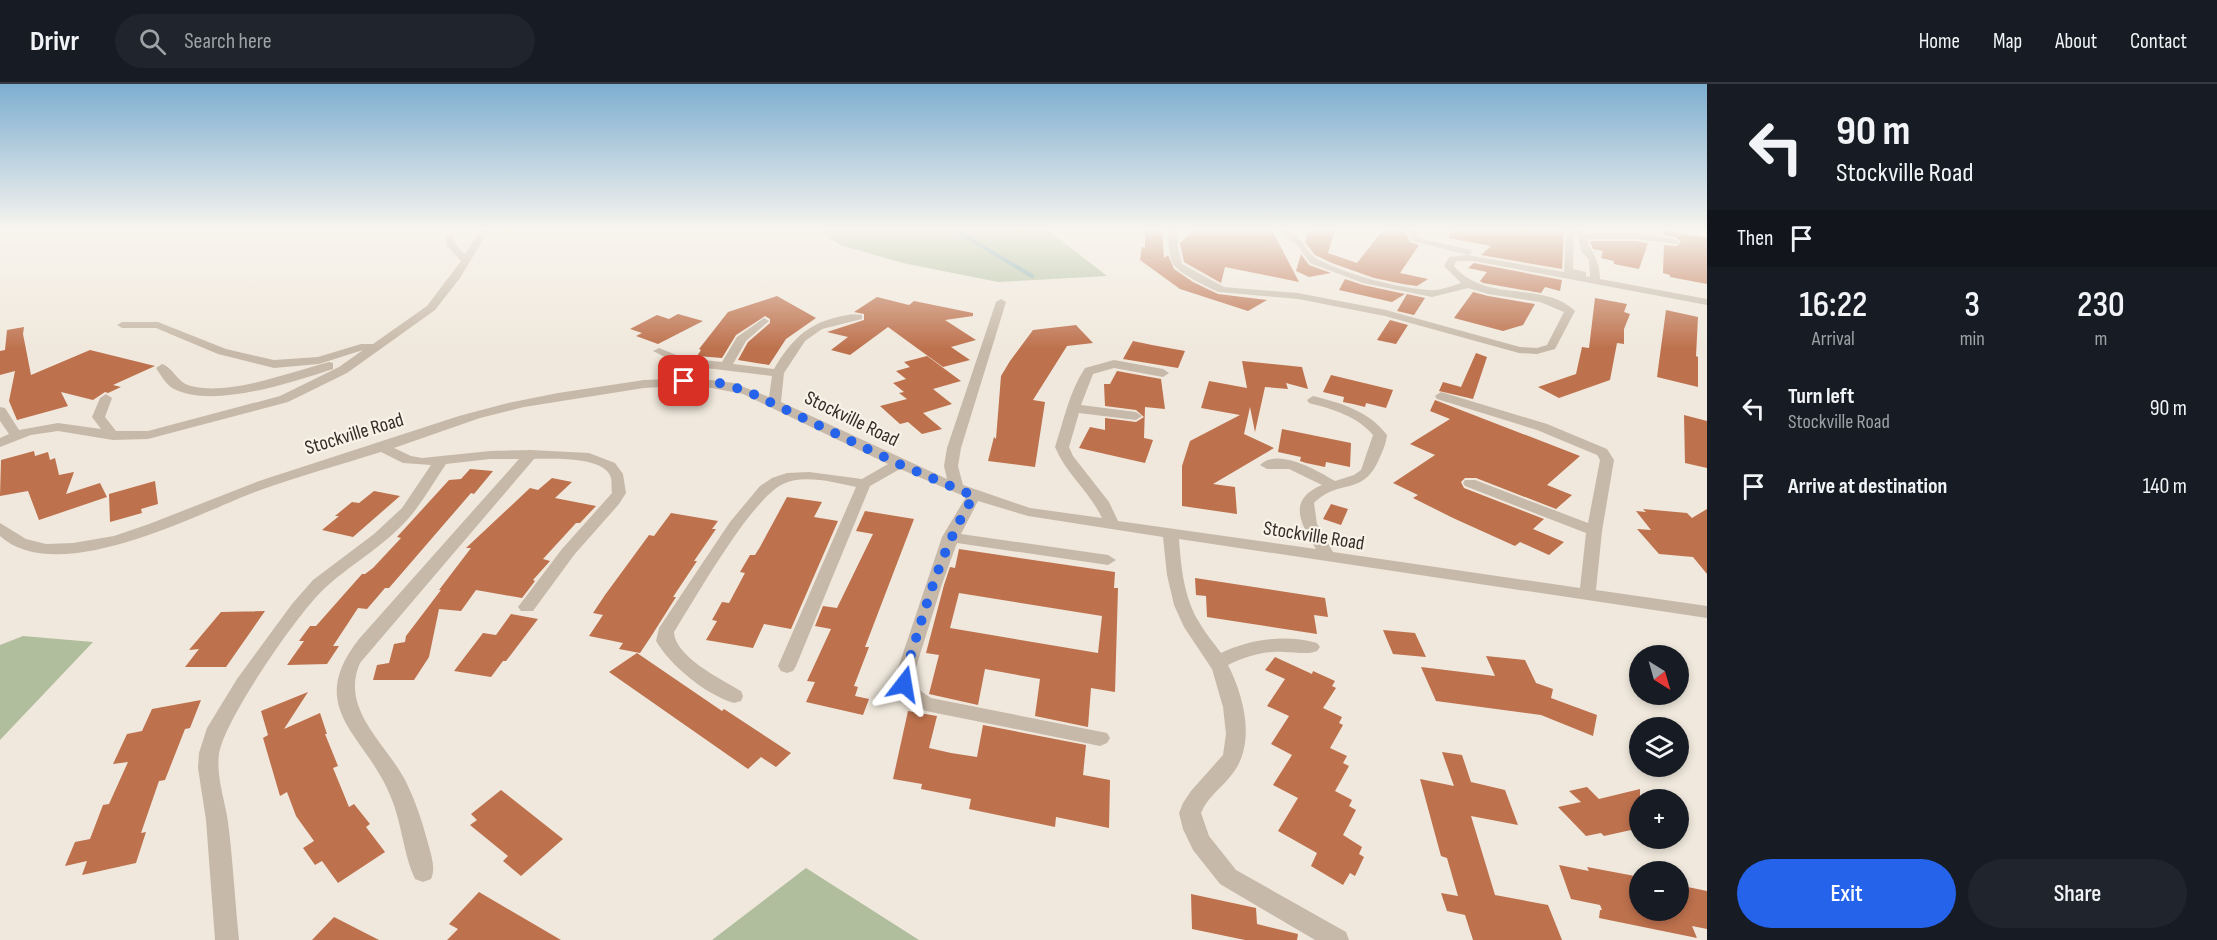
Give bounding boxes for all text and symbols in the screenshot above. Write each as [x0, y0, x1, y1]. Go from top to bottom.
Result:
search box [115, 14, 535, 68]
text: Drivr [30, 25, 79, 58]
icon: search [136, 25, 169, 58]
text: Search here [184, 28, 272, 55]
text: Home [1919, 29, 1960, 54]
text: Map [1993, 29, 2022, 54]
text: About [2055, 29, 2097, 54]
text: Contact [2130, 29, 2187, 54]
text: 90 m [1836, 106, 1910, 157]
icon: left [1737, 108, 1815, 186]
text: Stockville Road [1836, 157, 1974, 189]
icon: arrive [1785, 222, 1818, 255]
text: Then [1737, 225, 1773, 252]
text: 16:22 [1799, 284, 1867, 327]
text: 3 [1964, 284, 1980, 327]
text: 230 [2077, 284, 2125, 327]
text: Arrival [1812, 327, 1855, 351]
text: min [1960, 327, 1985, 351]
text: m [2094, 327, 2107, 351]
pin [658, 355, 709, 406]
icon: arrive [667, 364, 700, 397]
text: Turn left [1788, 383, 1854, 410]
street label: Stockville Road [801, 386, 903, 452]
icon: left [1737, 392, 1770, 425]
text: 90 m [2150, 395, 2187, 422]
street label: Stockville Road [302, 408, 407, 460]
text: Stockville Road [1788, 410, 1890, 434]
icon: arrive [1737, 470, 1770, 503]
text: Arrive at destination [1788, 473, 1947, 500]
text: 140 m [2143, 473, 2187, 500]
street label: Stockville Road [1262, 516, 1366, 556]
north arrow [1629, 645, 1689, 705]
map controls [1629, 645, 1689, 921]
position arrow [872, 652, 936, 716]
button: layers [1629, 717, 1689, 777]
button: + [1629, 789, 1689, 849]
button: Exit [1737, 859, 1956, 928]
button: Share [1968, 859, 2187, 928]
button: − [1629, 861, 1689, 921]

